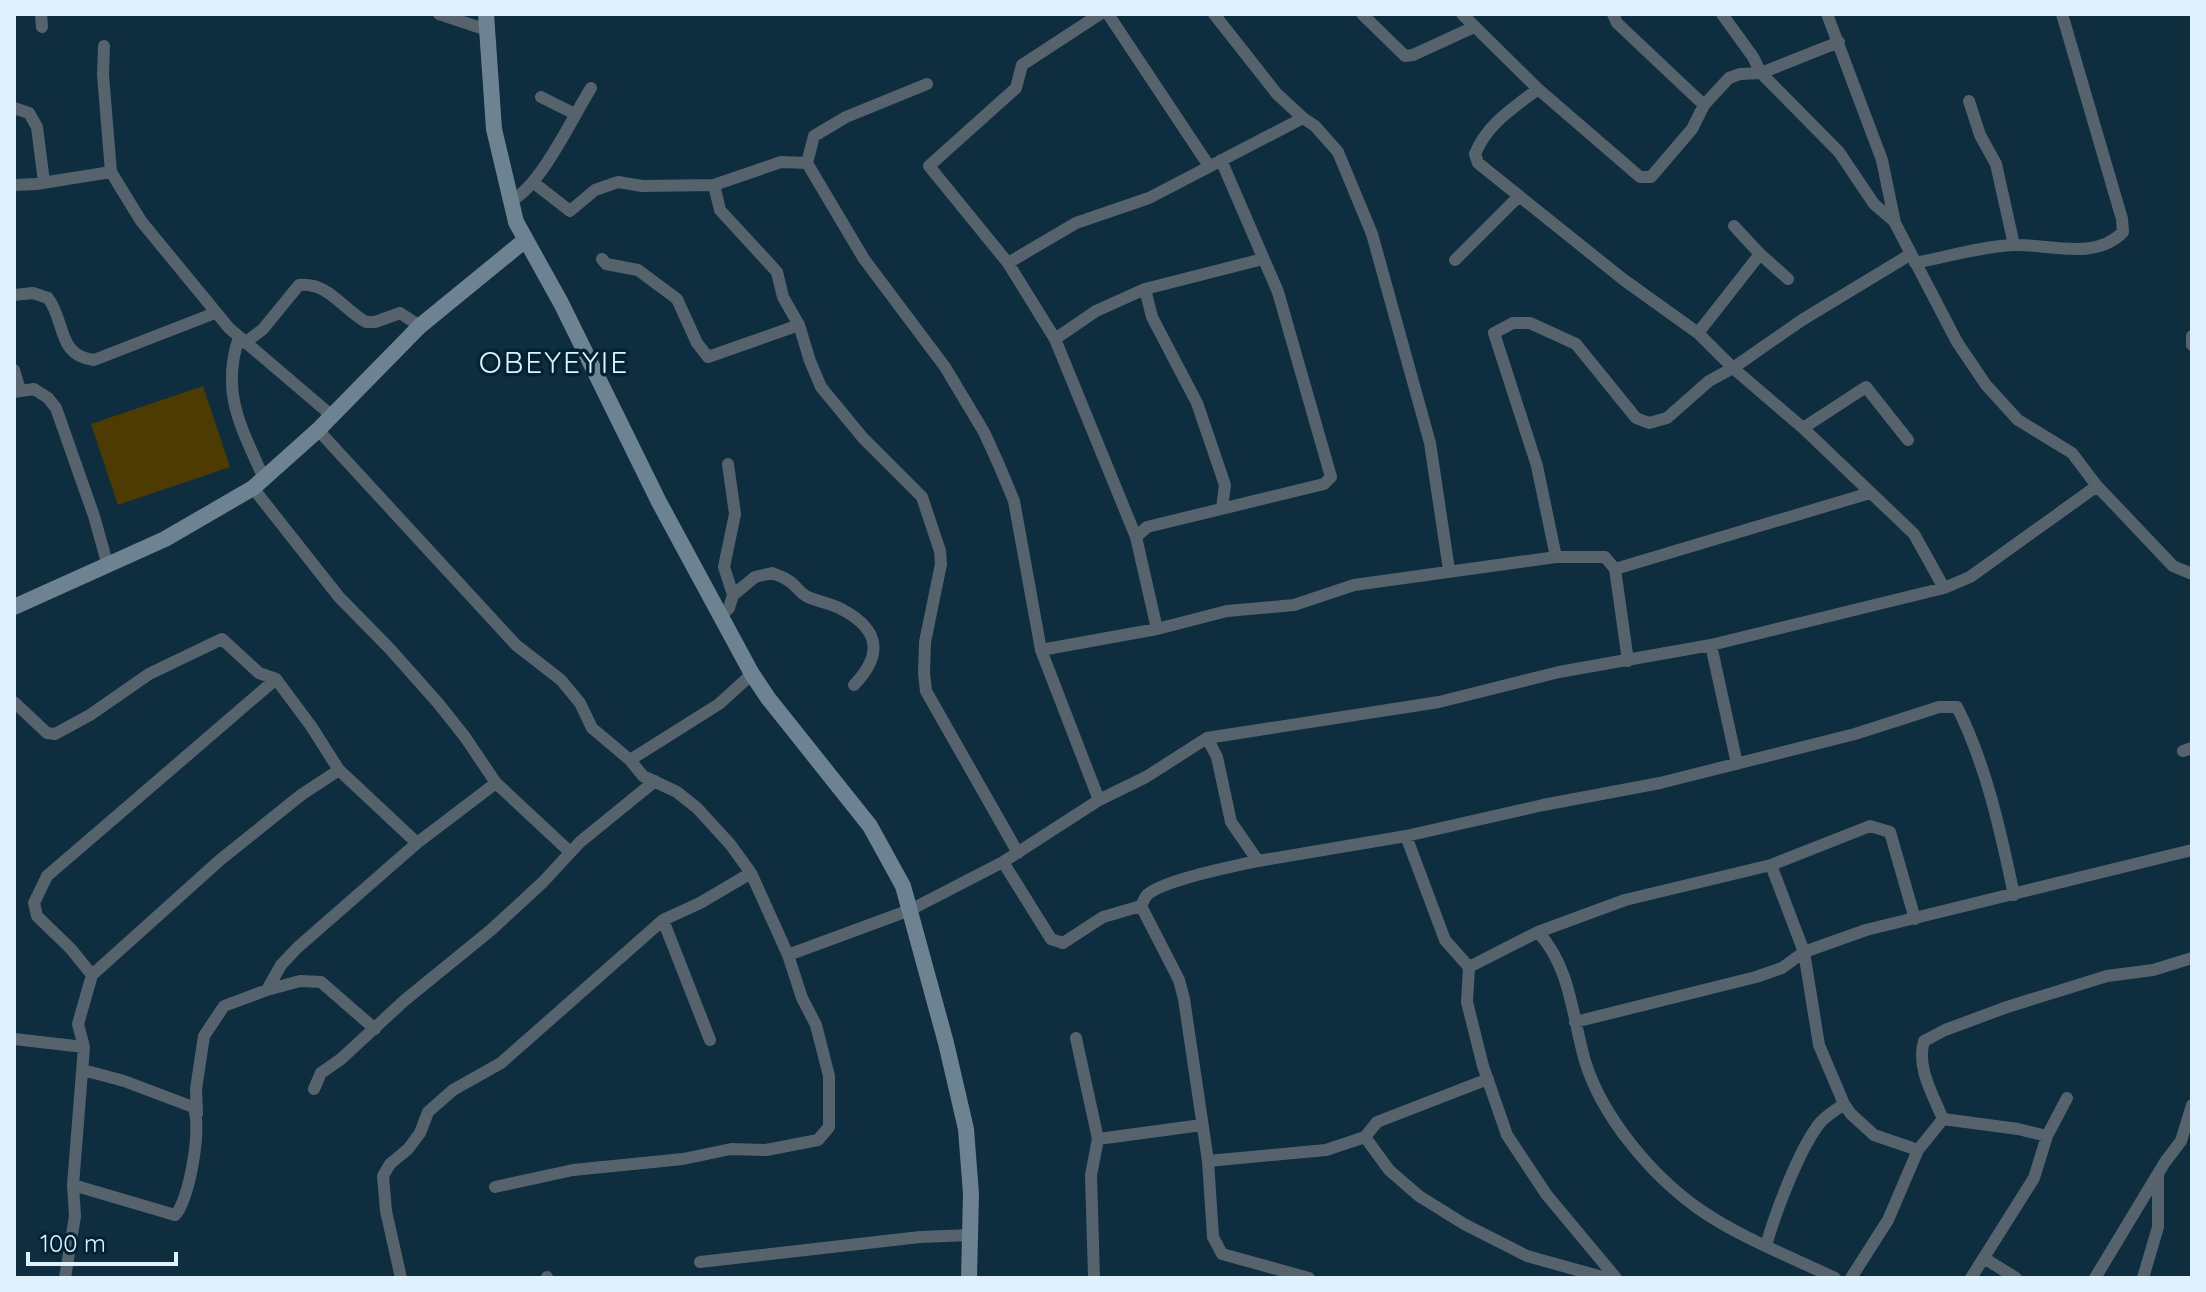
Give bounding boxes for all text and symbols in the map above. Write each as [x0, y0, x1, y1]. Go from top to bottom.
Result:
district label: OBEYEYIE [479, 343, 629, 381]
scale bar [28, 1216, 176, 1266]
text: 100 m [40, 1228, 106, 1258]

